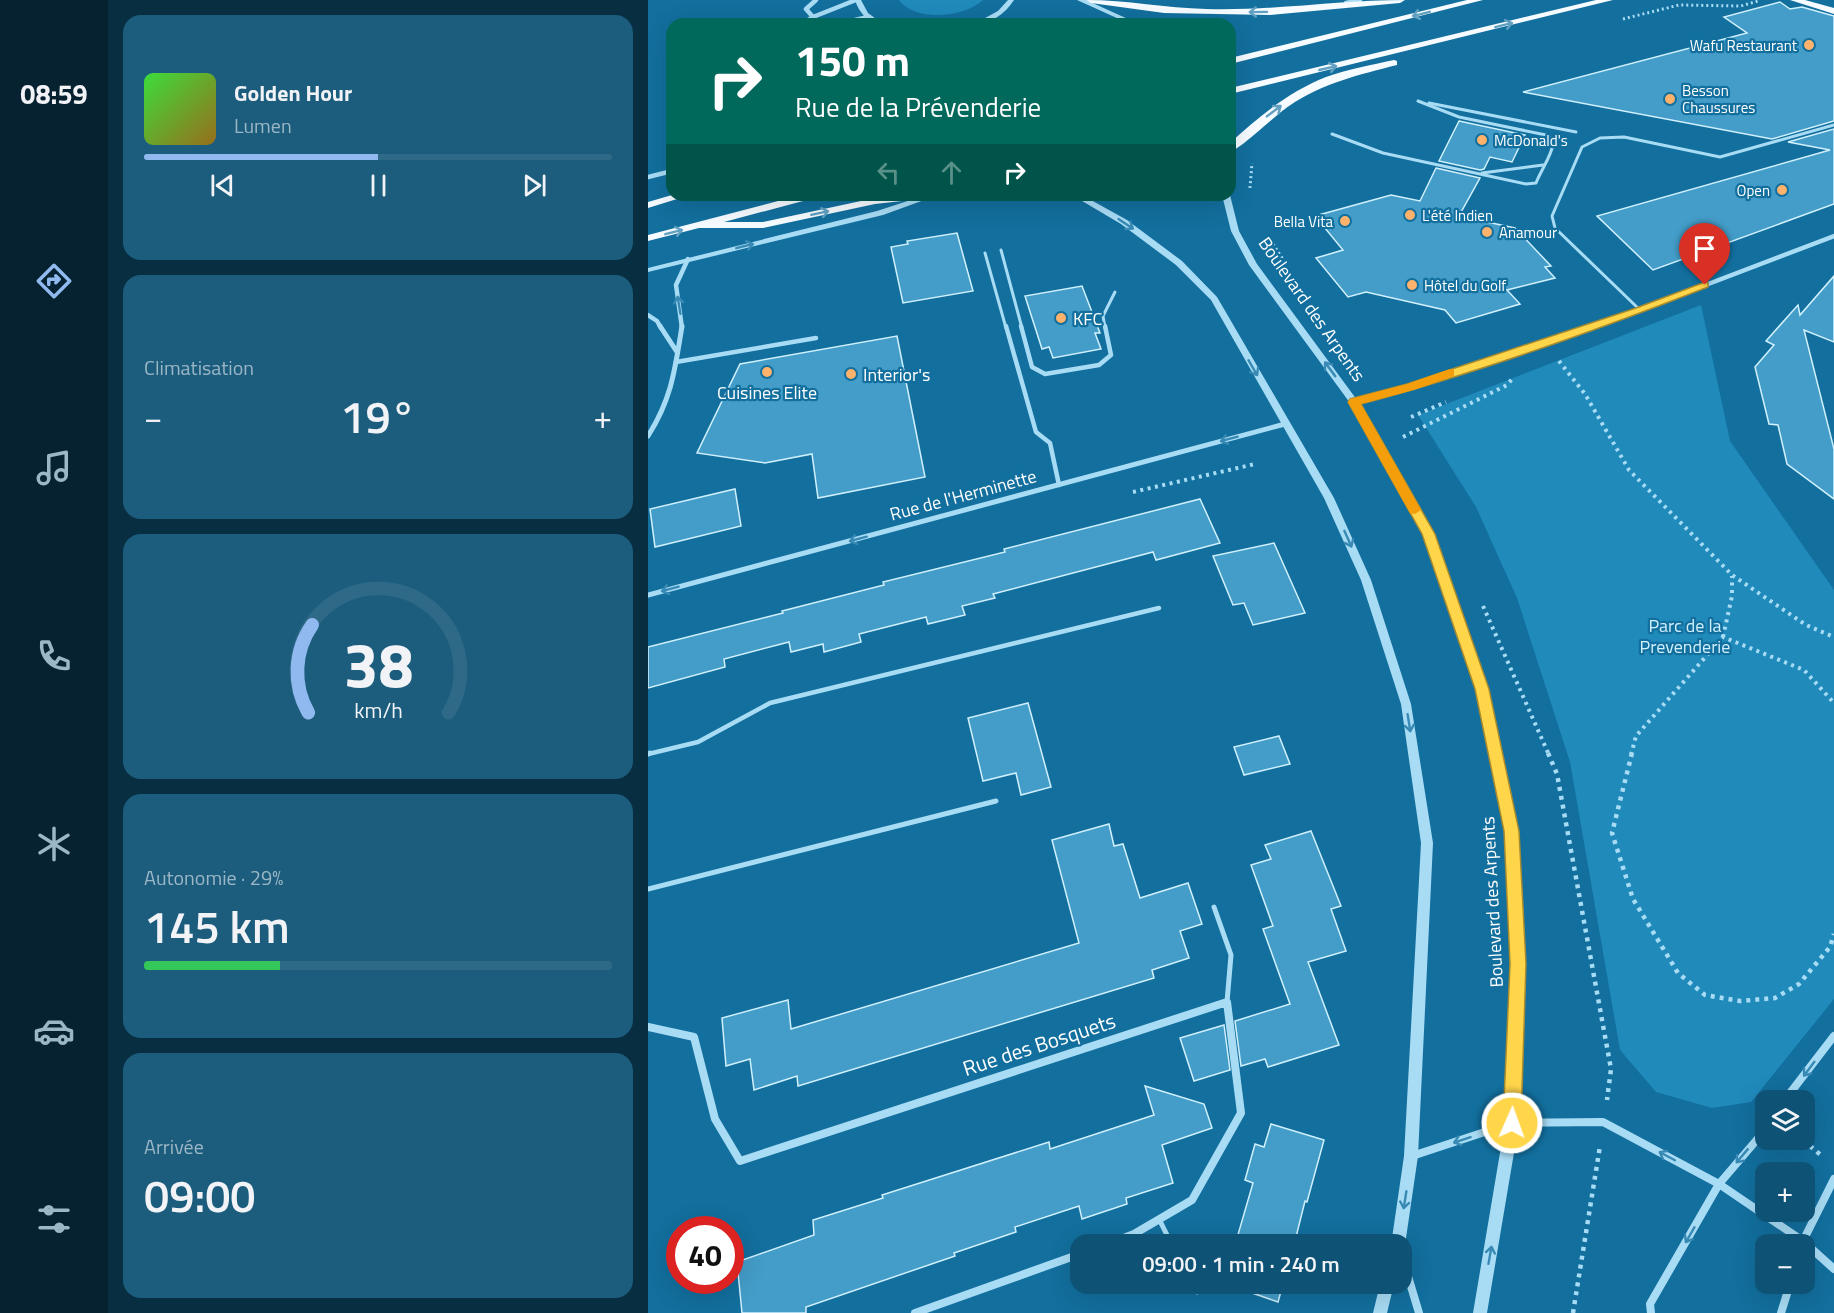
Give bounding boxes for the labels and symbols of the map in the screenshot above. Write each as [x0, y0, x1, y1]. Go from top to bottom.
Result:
one-way arrow [1248, 6, 1268, 18]
one-way arrow [1412, 8, 1431, 20]
one-way arrow [1494, 19, 1513, 31]
place label: Wafu Restaurant [1690, 34, 1798, 57]
marker: Wafu Restaurant [1802, 38, 1816, 52]
one-way arrow [1318, 61, 1337, 73]
place label: Besson Chaussures [1682, 79, 1755, 119]
marker: Besson Chaussures [1663, 92, 1677, 106]
one-way arrow [1266, 105, 1282, 118]
place label: McDonald's [1494, 129, 1568, 152]
marker: McDonald's [1475, 133, 1489, 147]
place label: Open [1737, 179, 1770, 202]
marker: Open [1775, 183, 1789, 197]
place label: L'été Indien [1422, 204, 1493, 227]
one-way arrow [809, 207, 829, 218]
marker: L'été Indien [1403, 208, 1417, 222]
place label: Bella Vita [1274, 210, 1333, 233]
marker: Bella Vita [1338, 214, 1352, 228]
one-way arrow [1118, 218, 1134, 230]
place label: Anamour [1499, 221, 1557, 244]
pin [1679, 223, 1730, 285]
marker: Anamour [1480, 225, 1494, 239]
one-way arrow [664, 226, 683, 237]
street label: Boulevard des Arpents [1252, 231, 1372, 387]
one-way arrow [735, 239, 754, 251]
place label: Hôtel du Golf [1424, 274, 1506, 297]
marker: Hôtel du Golf [1405, 278, 1419, 292]
one-way arrow [674, 295, 685, 315]
place label: KFC [1073, 305, 1103, 332]
marker: KFC [1054, 311, 1068, 325]
one-way arrow [1248, 359, 1260, 376]
place label: Interior's [863, 361, 930, 388]
one-way arrow [1324, 362, 1336, 378]
marker: Cuisines Elite [760, 365, 774, 379]
marker: Interior's [844, 367, 858, 381]
place label: Cuisines Elite [717, 379, 817, 406]
one-way arrow [1219, 434, 1238, 445]
street label: Rue de l'Herminette [887, 462, 1039, 528]
one-way arrow [1342, 529, 1354, 547]
one-way arrow [849, 533, 868, 545]
one-way arrow [660, 584, 679, 596]
park label: Parc de la Prevenderie [1640, 612, 1730, 660]
one-way arrow [1403, 713, 1414, 732]
street label: Boulevard des Arpents [1474, 816, 1510, 988]
street label: Rue des Bosquets [958, 1004, 1120, 1084]
one-way arrow [1803, 1060, 1816, 1076]
position arrow [1480, 1091, 1544, 1155]
one-way arrow [1453, 1135, 1472, 1146]
one-way arrow [1735, 1148, 1749, 1163]
one-way arrow [1659, 1150, 1676, 1162]
one-way arrow [1399, 1189, 1410, 1209]
speed limit sign: 40 [666, 1216, 744, 1294]
one-way arrow [1684, 1225, 1695, 1243]
one-way arrow [1484, 1246, 1495, 1266]

